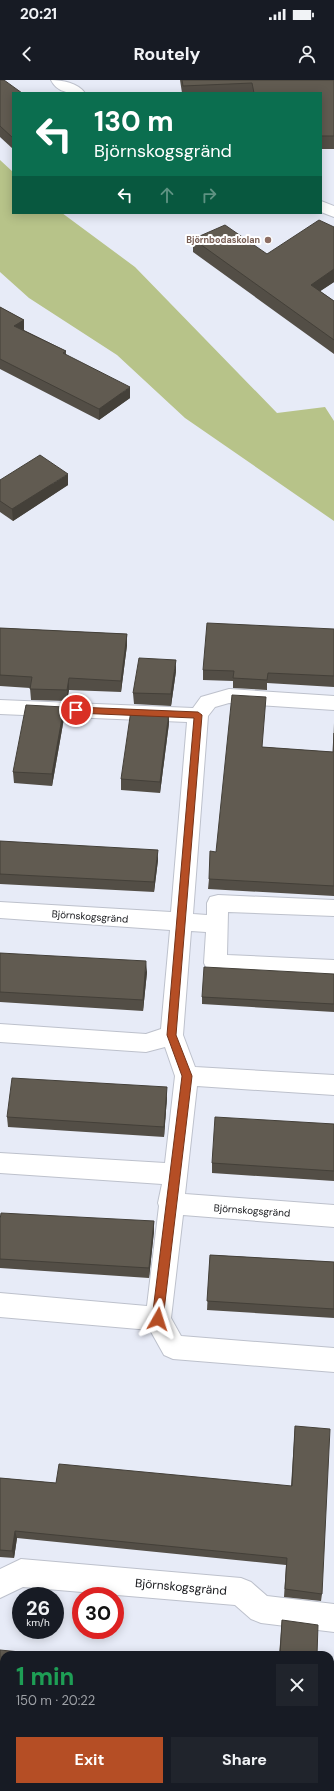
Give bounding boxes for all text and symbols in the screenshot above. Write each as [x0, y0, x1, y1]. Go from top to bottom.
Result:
text: 20:21 [20, 4, 57, 24]
text: Routely [134, 42, 200, 66]
icon: back [16, 43, 38, 65]
icon: person [296, 43, 318, 65]
text: 130 m [94, 103, 174, 140]
icon: left [28, 108, 80, 160]
text: Björnskogsgränd [94, 139, 232, 163]
icon: left [114, 184, 136, 206]
icon: ahead [156, 184, 178, 206]
icon: right [198, 184, 220, 206]
place label: Björnbodaskolan [186, 234, 260, 246]
marker: Björnbodaskolan [263, 235, 273, 245]
pin [59, 693, 93, 727]
icon: arrive [65, 699, 87, 721]
street label: Björnskogsgränd [51, 907, 129, 926]
street label: Björnskogsgränd [213, 1201, 291, 1220]
position arrow [137, 1298, 179, 1340]
street label: Björnskogsgränd [135, 1575, 227, 1599]
speed limit sign: 30 [72, 1587, 124, 1639]
text: 26 [26, 1595, 50, 1621]
text: km/h [26, 1616, 50, 1629]
text: 1 min [16, 1661, 74, 1692]
button: close [276, 1664, 318, 1706]
text: 150 m · 20:22 [16, 1692, 95, 1709]
button: Exit [16, 1737, 163, 1783]
button: Share [171, 1737, 318, 1783]

